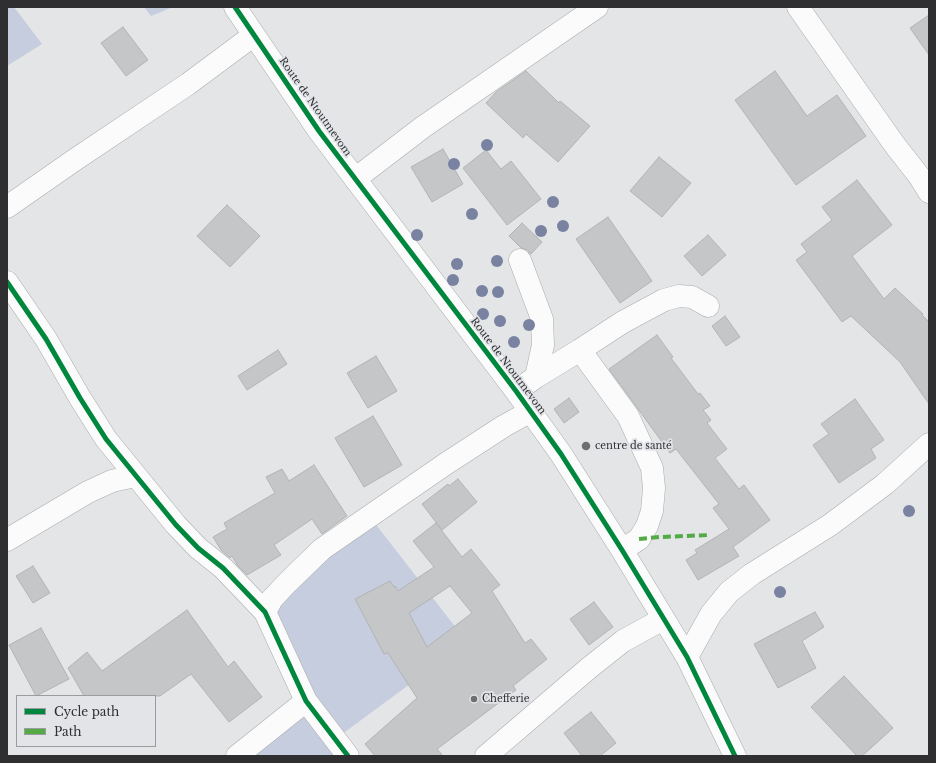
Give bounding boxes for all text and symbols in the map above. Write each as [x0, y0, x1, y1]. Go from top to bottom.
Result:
street label: Route de Ntoutmevom [276, 55, 354, 159]
street label: Route de Ntoutmevom [468, 315, 548, 417]
marker: centre de santé [580, 440, 592, 452]
place label: centre de santé [595, 440, 672, 452]
place label: Chefferie [482, 693, 529, 705]
marker: Chefferie [469, 694, 479, 704]
legend [16, 695, 156, 747]
text: Cycle path [54, 704, 119, 719]
text: Path [54, 724, 82, 739]

